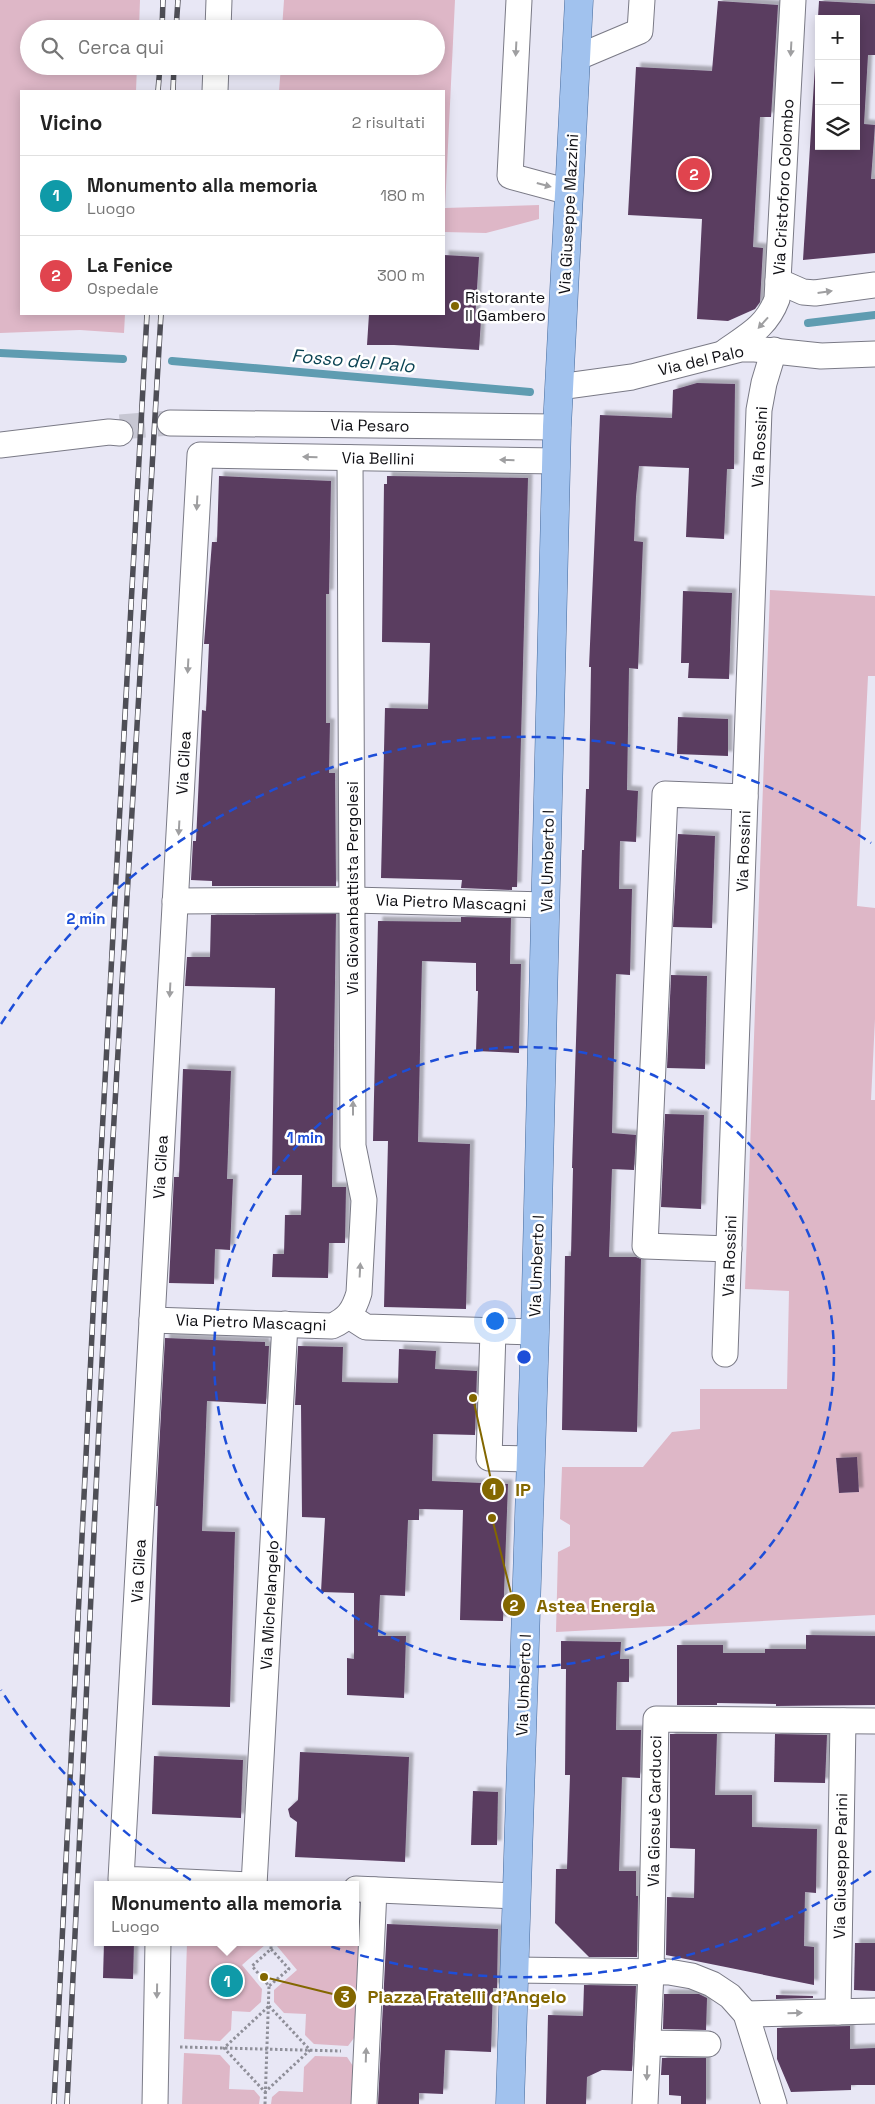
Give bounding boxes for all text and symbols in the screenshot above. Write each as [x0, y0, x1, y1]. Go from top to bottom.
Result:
map controls [815, 15, 860, 150]
button: + [815, 15, 860, 60]
search box [20, 20, 445, 75]
icon: search [38, 34, 66, 62]
text: Cerca qui [78, 35, 164, 60]
one-way arrow [512, 41, 520, 57]
one-way arrow [786, 41, 794, 57]
button: − [815, 60, 860, 105]
street label: Via Cristoforo Colombo [768, 98, 799, 276]
button: layers [815, 105, 860, 150]
text: Vicino [40, 109, 102, 136]
text: 2 risultati [352, 112, 425, 133]
street label: Via Giuseppe Mazzini [554, 133, 583, 295]
pin: 2 [678, 155, 710, 193]
text: Monumento alla memoria [87, 173, 318, 198]
one-way arrow [537, 181, 552, 189]
text: 1 [52, 185, 60, 206]
text: 180 m [380, 185, 425, 206]
text: Luogo [87, 198, 136, 219]
text: La Fenice [87, 253, 173, 278]
text: 2 [51, 265, 61, 286]
text: 300 m [377, 265, 425, 286]
text: Ospedale [87, 278, 159, 299]
place label: Ristorante Il Gambero [465, 287, 546, 326]
one-way arrow [817, 288, 833, 296]
marker: Ristorante Il Gambero [449, 300, 461, 312]
one-way arrow [757, 317, 768, 330]
street label: Via del Palo [656, 340, 746, 381]
water label: Fosso del Palo [291, 344, 416, 377]
street label: Via Rossini [747, 406, 772, 488]
street label: Via Pesaro [330, 414, 410, 437]
street label: Via Bellini [341, 447, 415, 470]
one-way arrow [301, 453, 317, 461]
one-way arrow [499, 456, 515, 464]
one-way arrow [193, 496, 201, 512]
one-way arrow [184, 658, 192, 674]
street label: Via Cilea [171, 731, 196, 795]
street label: Via Giovanbattista Pergolesi [342, 781, 363, 995]
street label: Via Umberto I [536, 810, 559, 912]
street label: Via Rossini [732, 810, 755, 892]
one-way arrow [175, 820, 183, 836]
street label: Via Pietro Mascagni [375, 889, 527, 916]
text: 2 min [67, 909, 105, 928]
one-way arrow [165, 982, 173, 998]
one-way arrow [349, 1100, 357, 1116]
text: 1 min [287, 1128, 323, 1147]
street label: Via Cilea [148, 1135, 173, 1199]
street label: Via Umberto I [524, 1215, 549, 1318]
street label: Via Rossini [718, 1215, 741, 1297]
one-way arrow [356, 1261, 364, 1277]
your location [482, 1308, 508, 1334]
street label: Via Pietro Mascagni [175, 1309, 327, 1336]
centre of rings [515, 1348, 533, 1366]
callout: IP [480, 1473, 541, 1506]
text: IP [515, 1478, 531, 1501]
text: 1 [490, 1480, 496, 1499]
street label: Via Cilea [126, 1539, 151, 1603]
street label: Via Michelangelo [256, 1539, 283, 1671]
callout: Astea Energia [501, 1589, 665, 1622]
text: Astea Energia [537, 1594, 656, 1617]
text: 2 [510, 1596, 519, 1615]
street label: Via Umberto I [511, 1634, 536, 1737]
street label: Via Giosuè Carducci [643, 1735, 666, 1887]
street label: Via Giuseppe Parini [829, 1793, 852, 1939]
popup [94, 1881, 359, 1946]
text: Monumento alla memoria [111, 1891, 342, 1916]
text: Luogo [111, 1916, 160, 1937]
pin: 1 [211, 1962, 243, 2000]
callout: Piazza Fratelli d'Angelo [333, 1980, 577, 2013]
one-way arrow [153, 1983, 161, 1999]
text: Piazza Fratelli d'Angelo [368, 1985, 566, 2008]
text: 3 [340, 1987, 350, 2006]
one-way arrow [787, 2009, 803, 2017]
one-way arrow [363, 2047, 371, 2063]
one-way arrow [642, 2065, 650, 2081]

